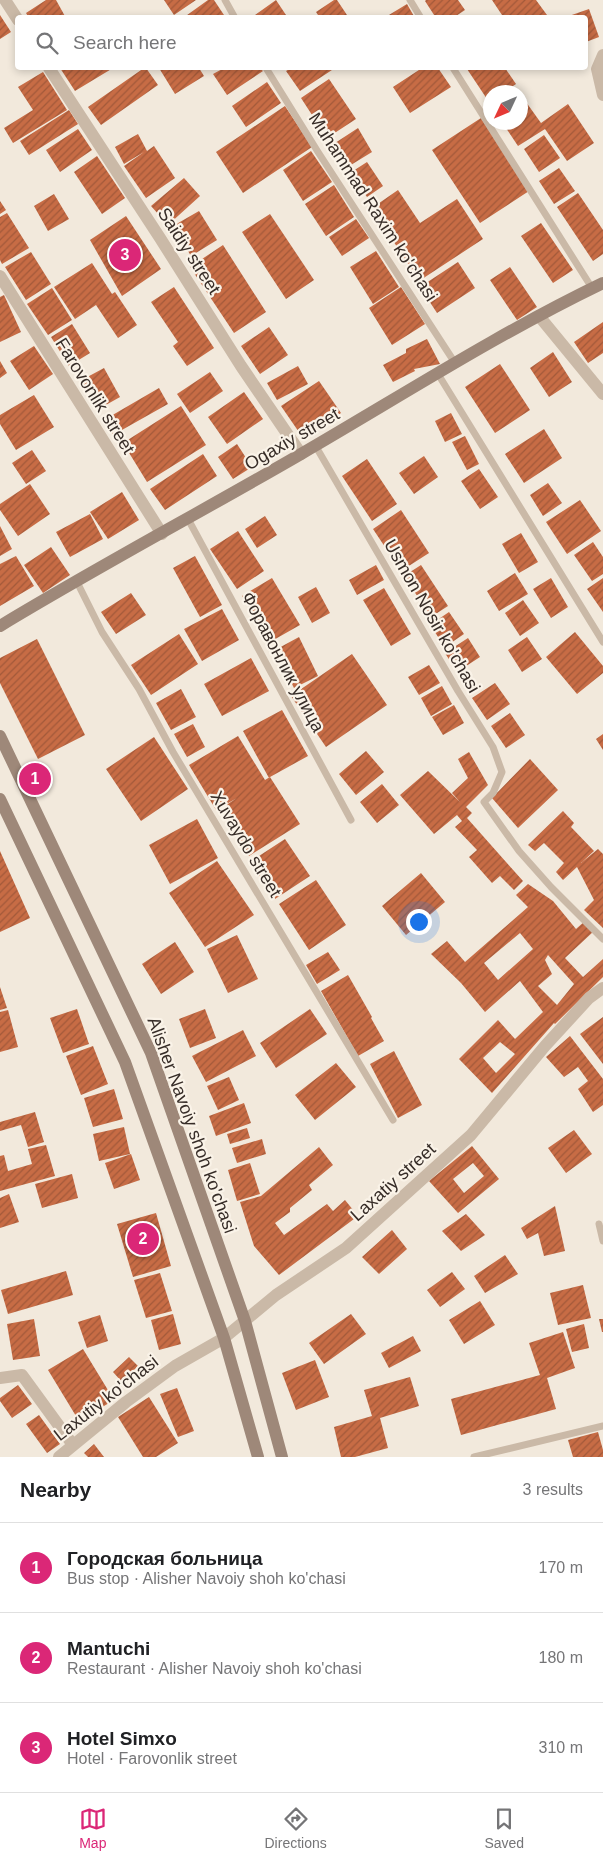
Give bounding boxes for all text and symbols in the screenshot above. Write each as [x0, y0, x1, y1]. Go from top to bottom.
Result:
search box [15, 15, 588, 70]
icon: search [33, 29, 61, 57]
text: Search here [73, 32, 177, 53]
north arrow [483, 85, 528, 130]
street label: Muhammad Raxim ko'chasi [305, 109, 441, 305]
street label: Saidiy street [154, 204, 224, 298]
pin: 3 [109, 236, 141, 274]
street label: Farovonlik street [51, 334, 139, 458]
street label: Ogaxiy street [241, 404, 343, 474]
street label: Usmon Nosir ko'chasi [380, 536, 484, 696]
street label: Форавонлик улица [238, 588, 329, 736]
pin: 1 [19, 760, 51, 798]
street label: Xuvaydo street [207, 787, 285, 901]
your location [406, 909, 432, 935]
street label: Alisher Navoiy shoh ko'chasi [144, 1014, 240, 1236]
street label: Laxatiy street [347, 1139, 439, 1225]
pin: 2 [127, 1220, 159, 1258]
street label: Laxutiy ko'chasi [50, 1351, 162, 1445]
text: Nearby [20, 1478, 91, 1501]
text: 3 results [523, 1481, 583, 1498]
text: Городская больница [67, 1548, 262, 1569]
text: 1 [32, 1559, 40, 1576]
text: 170 m [539, 1559, 583, 1576]
text: Bus stop · Alisher Navoiy shoh ko'chasi [67, 1570, 346, 1587]
text: Mantuchi [67, 1638, 150, 1659]
text: 2 [32, 1649, 40, 1666]
text: 180 m [539, 1649, 583, 1666]
text: Restaurant · Alisher Navoiy shoh ko'chasi [67, 1660, 362, 1677]
text: Hotel Simxo [67, 1728, 177, 1749]
text: 3 [32, 1739, 40, 1756]
text: 310 m [539, 1739, 583, 1756]
text: Hotel · Farovonlik street [67, 1750, 237, 1767]
tab: Map [79, 1805, 107, 1851]
tab: Directions [265, 1805, 327, 1851]
tab: Saved [484, 1805, 524, 1851]

